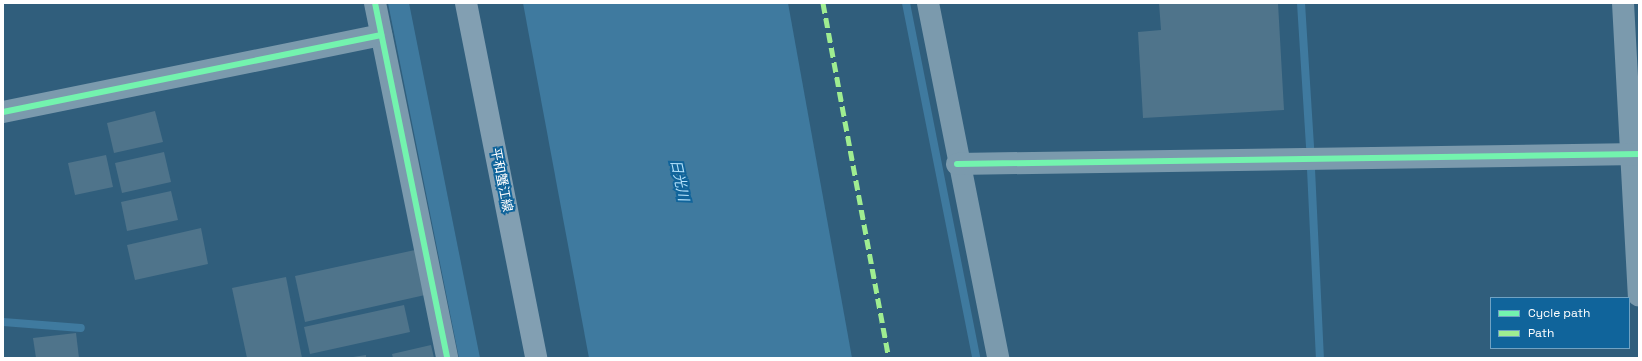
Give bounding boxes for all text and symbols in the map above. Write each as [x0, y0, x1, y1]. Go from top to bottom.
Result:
street label: 平和蟹江線 [487, 147, 515, 213]
water label: 日光川 [667, 158, 693, 202]
legend [1490, 297, 1630, 349]
text: Cycle path [1528, 305, 1590, 321]
text: Path [1528, 325, 1554, 341]

